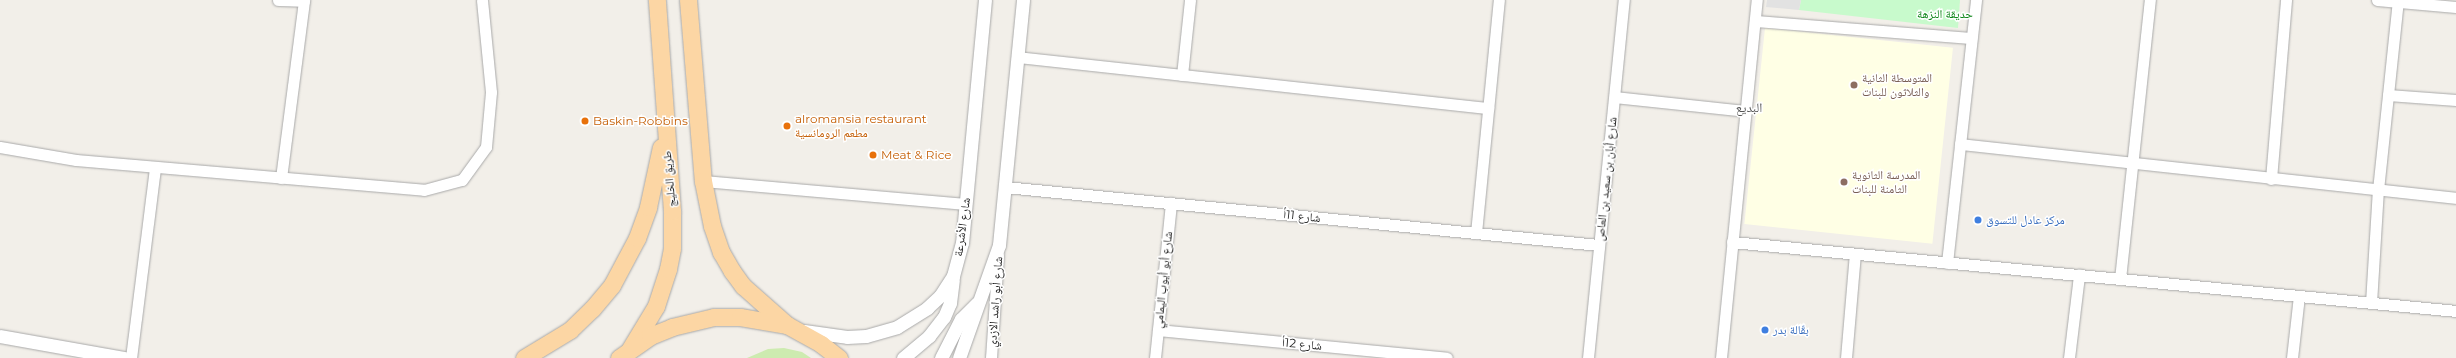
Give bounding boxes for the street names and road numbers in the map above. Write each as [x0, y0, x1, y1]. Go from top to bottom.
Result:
street label: شارع أبان بن سعيد بن العاص [1592, 116, 1620, 242]
street label: طريق الخليج [659, 150, 679, 208]
street label: شارع الأشرعة [951, 197, 973, 257]
street label: شارع 11أ [1283, 207, 1321, 225]
street label: شارع أبو أيوب اليمامي [1151, 231, 1175, 329]
street label: شارع أبو راشد الازدي [985, 256, 1005, 348]
street label: شارع 12أ [1281, 335, 1323, 353]

